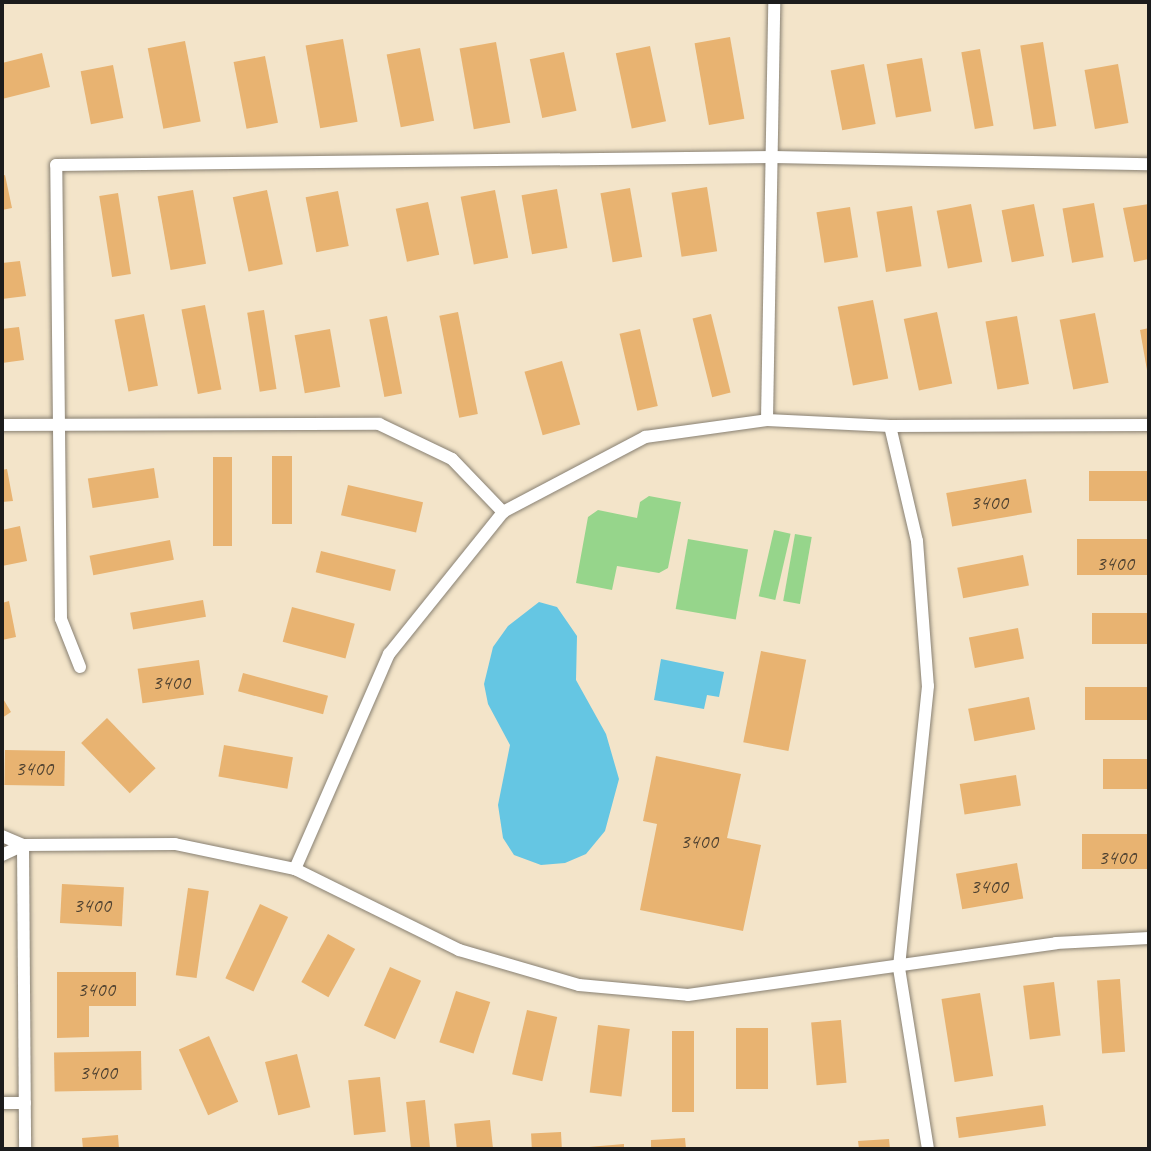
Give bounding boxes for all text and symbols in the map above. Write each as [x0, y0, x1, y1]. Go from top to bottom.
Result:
house number: 3400 [970, 489, 1008, 515]
house number: 3400 [1096, 550, 1134, 576]
house number: 3400 [152, 669, 190, 695]
house number: 3400 [15, 755, 53, 781]
house number: 3400 [680, 828, 718, 854]
house number: 3400 [1098, 844, 1136, 870]
house number: 3400 [970, 873, 1008, 899]
house number: 3400 [73, 892, 111, 918]
house number: 3400 [77, 976, 115, 1002]
house number: 3400 [79, 1059, 117, 1085]

